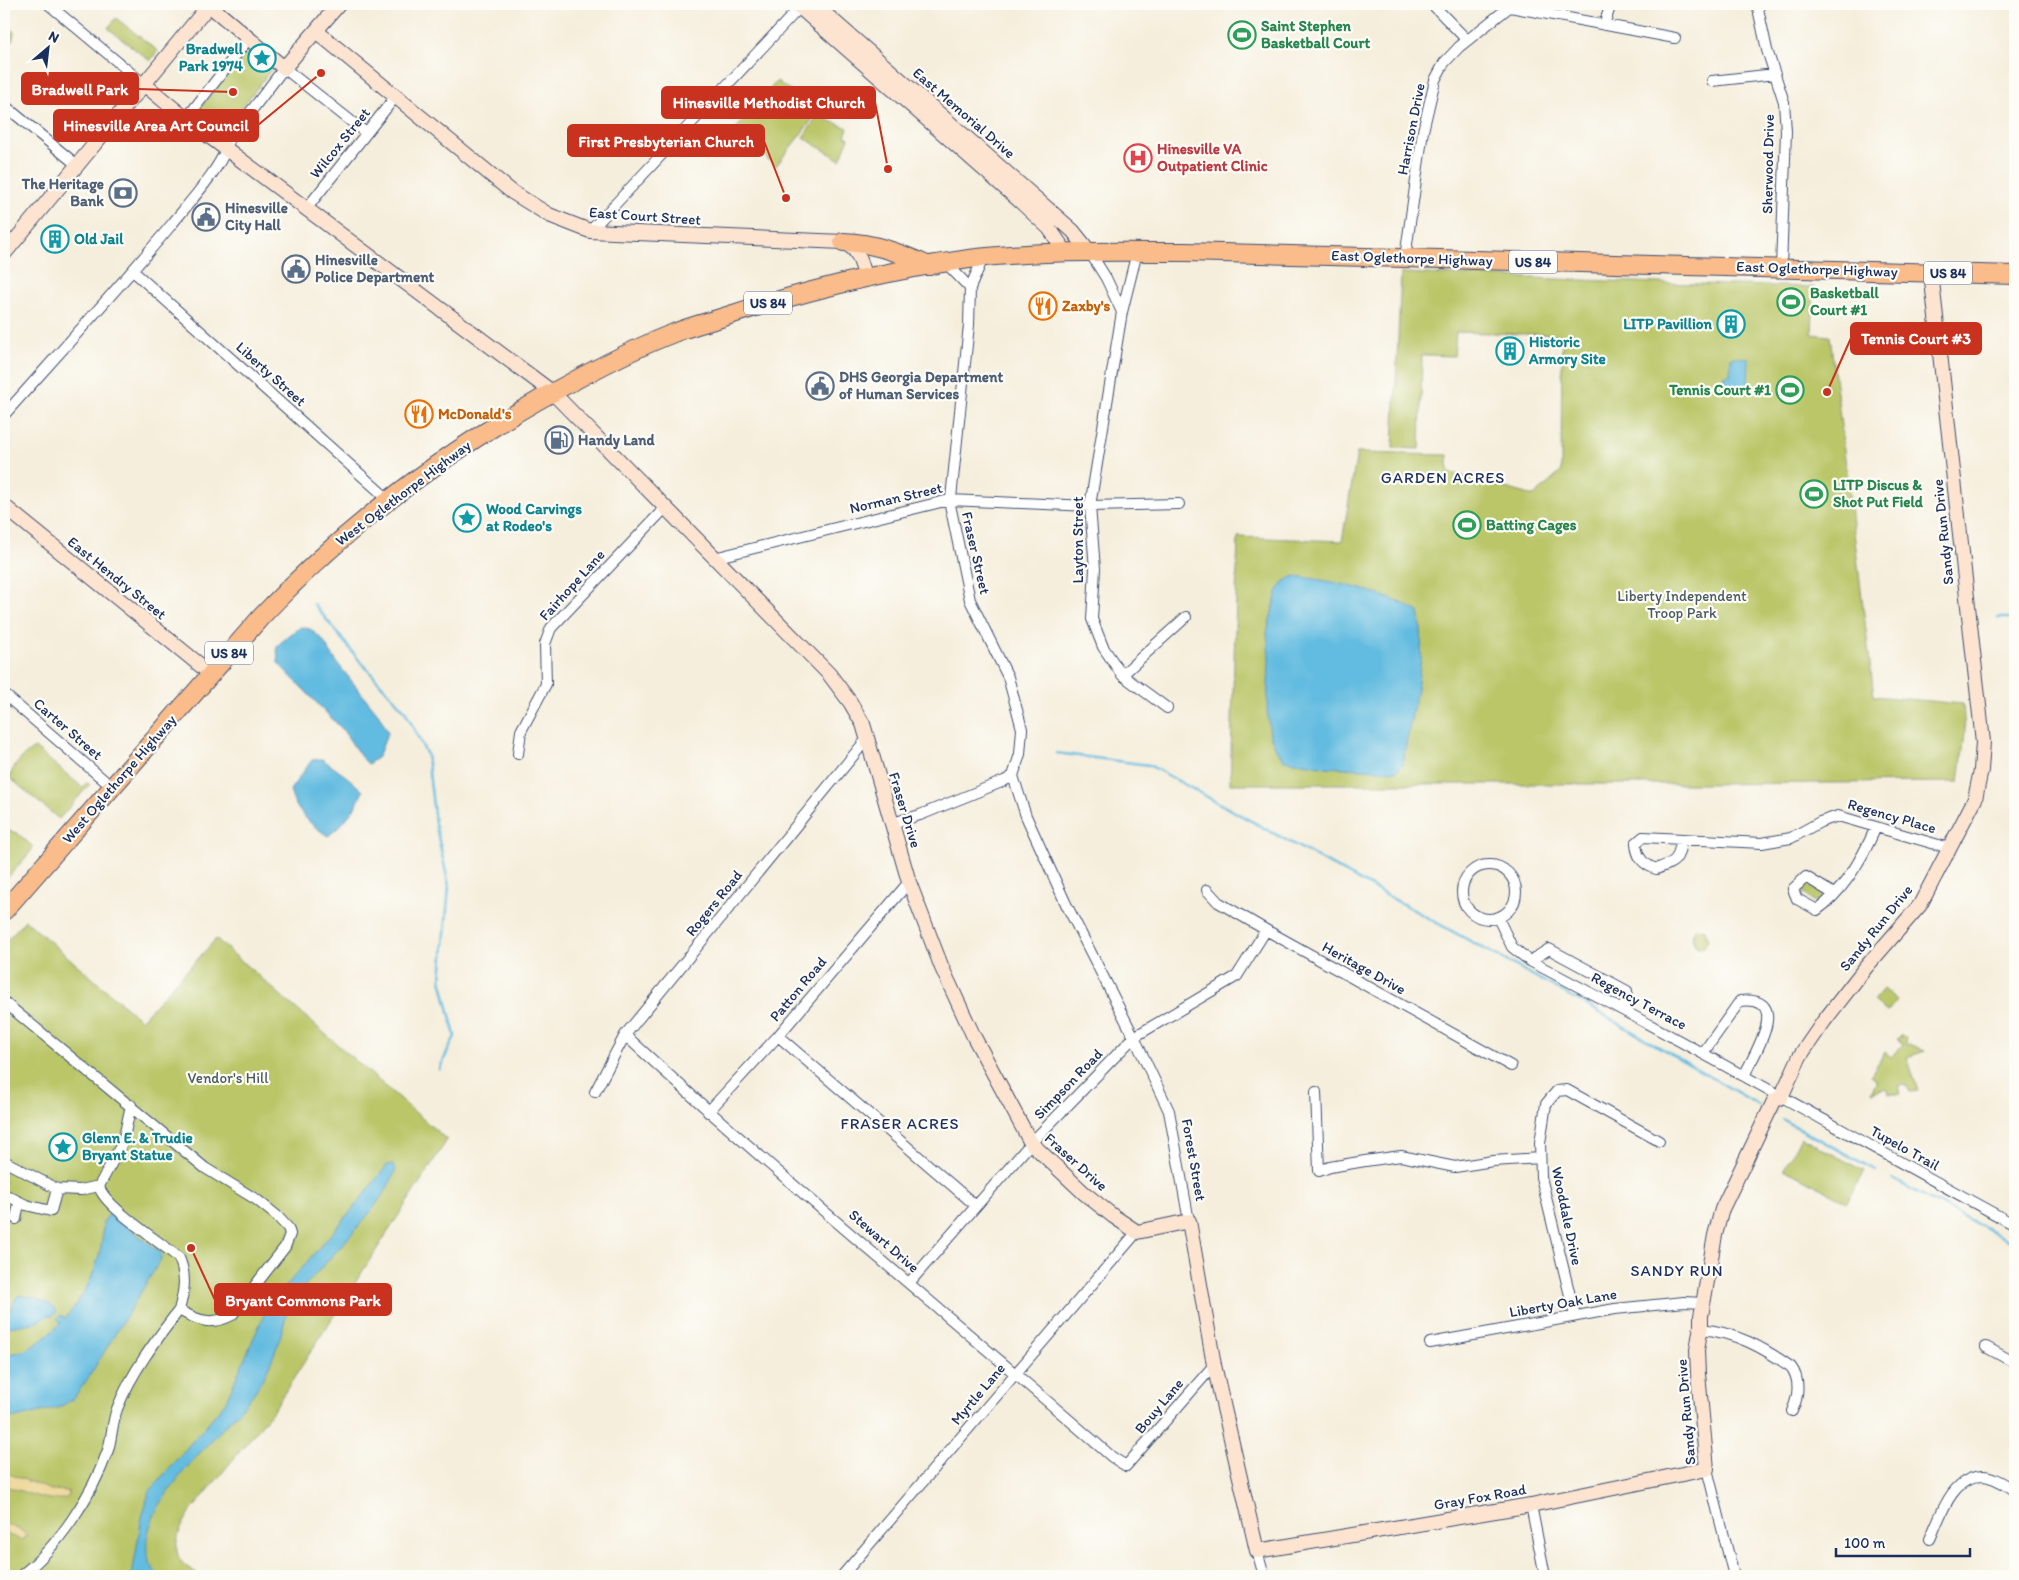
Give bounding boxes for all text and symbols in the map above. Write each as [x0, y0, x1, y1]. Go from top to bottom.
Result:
place label: Saint Stephen Basketball Court [1261, 17, 1371, 52]
sports icon: Saint Stephen Basketball Court [1227, 20, 1257, 50]
north arrow [22, 22, 72, 72]
text: N [46, 27, 62, 47]
place label: Bradwell Park 1974 [179, 40, 244, 75]
place icon: Bradwell Park 1974 [247, 43, 277, 73]
street label: East Memorial Drive [909, 64, 1019, 162]
callout: Bradwell Park [22, 73, 138, 104]
text: Bradwell Park [32, 80, 129, 99]
street label: Harrison Drive [1393, 81, 1429, 177]
callout: Hinesville Methodist Church [662, 87, 875, 118]
text: Hinesville Methodist Church [673, 93, 866, 112]
street label: Wilcox Street [306, 104, 374, 182]
callout: Hinesville Area Art Council [54, 110, 258, 141]
street label: Sherwood Drive [1758, 114, 1778, 214]
text: Hinesville Area Art Council [63, 116, 249, 135]
callout: First Presbyterian Church [568, 125, 764, 156]
text: First Presbyterian Church [578, 132, 755, 152]
place label: Hinesville VA Outpatient Clinic [1157, 140, 1268, 176]
hospital icon: Hinesville VA Outpatient Clinic [1123, 143, 1153, 173]
place label: The Heritage Bank [21, 175, 104, 210]
bank icon: The Heritage Bank [108, 178, 138, 208]
place label: Hinesville City Hall [225, 199, 288, 235]
public building icon: Hinesville City Hall [191, 202, 221, 232]
street label: East Court Street [588, 203, 702, 229]
building icon: Old Jail [40, 224, 70, 254]
place label: Old Jail [74, 230, 124, 248]
street label: East Oglethorpe Highway [1331, 246, 1493, 270]
road number: US 84 [1509, 250, 1557, 274]
place label: Hinesville Police Department [315, 251, 435, 287]
public building icon: Hinesville Police Department [281, 254, 311, 284]
street label: East Oglethorpe Highway [1736, 257, 1898, 281]
road number: US 84 [1924, 262, 1972, 284]
place label: Basketball Court #1 [1810, 284, 1879, 319]
sports icon: Basketball Court #1 [1776, 287, 1806, 317]
restaurant icon: Zaxby's [1028, 291, 1058, 321]
road number: US 84 [744, 292, 792, 314]
place label: Zaxby's [1062, 297, 1110, 316]
building icon: LITP Pavillion [1716, 309, 1746, 339]
place label: LITP Pavillion [1623, 315, 1713, 333]
callout: Tennis Court #3 [1851, 323, 1981, 354]
text: Tennis Court #3 [1860, 329, 1971, 348]
place label: Historic Armory Site [1528, 333, 1606, 369]
building icon: Historic Armory Site [1495, 336, 1525, 366]
street label: Liberty Street [232, 338, 310, 410]
place label: DHS Georgia Department of Human Services [839, 368, 1003, 403]
public building icon: DHS Georgia Department of Human Services [805, 371, 835, 401]
sports icon: Tennis Court #1 [1775, 375, 1805, 405]
place label: Tennis Court #1 [1668, 381, 1771, 399]
restaurant icon: McDonald's [404, 399, 434, 429]
place label: McDonald's [438, 405, 512, 423]
fuel station icon: Handy Land [544, 425, 574, 455]
place label: Handy Land [578, 431, 656, 450]
street label: West Oglethorpe Highway [332, 436, 474, 550]
district label: GARDEN ACRES [1381, 468, 1505, 487]
place label: LITP Discus & Shot Put Field [1833, 476, 1924, 511]
street label: Norman Street [848, 478, 945, 517]
street label: Sandy Run Drive [1929, 478, 1957, 586]
sports icon: LITP Discus & Shot Put Field [1799, 479, 1829, 509]
street label: Layton Street [1069, 496, 1087, 584]
place label: Wood Carvings at Rodeo's [486, 500, 582, 535]
place icon: Wood Carvings at Rodeo's [452, 503, 482, 533]
street label: Fraser Street [958, 510, 994, 596]
sports icon: Batting Cages [1452, 510, 1482, 540]
place label: Batting Cages [1486, 516, 1577, 535]
street label: East Hendry Street [64, 533, 170, 624]
street label: Fairhope Lane [535, 546, 609, 624]
park label: Liberty Independent Troop Park [1617, 587, 1747, 622]
road number: US 84 [205, 641, 253, 664]
street label: Carter Street [30, 694, 106, 764]
street label: West Oglethorpe Highway [58, 711, 180, 847]
street label: Fraser Drive [885, 770, 925, 850]
street label: Regency Place [1846, 795, 1938, 837]
street label: Rogers Road [682, 866, 747, 940]
street label: Sandy Run Drive [1836, 881, 1916, 975]
street label: Heritage Drive [1319, 938, 1409, 998]
street label: Patton Road [766, 953, 830, 1025]
street label: Regency Terrace [1588, 968, 1690, 1034]
street label: Simpson Road [1030, 1045, 1106, 1123]
park label: Vendor's Hill [188, 1069, 269, 1087]
district label: FRASER ACRES [840, 1114, 960, 1133]
street label: Forest Street [1178, 1117, 1210, 1203]
street label: Tupelo Trail [1867, 1122, 1943, 1175]
place label: Glenn E. & Trudie Bryant Statue [82, 1129, 193, 1165]
street label: Fraser Drive [1041, 1129, 1111, 1195]
place icon: Glenn E. & Trudie Bryant Statue [48, 1132, 78, 1162]
street label: Wooddale Drive [1548, 1165, 1586, 1267]
street label: Stewart Drive [845, 1206, 923, 1276]
district label: SANDY RUN [1630, 1261, 1724, 1280]
callout: Bryant Commons Park [215, 1284, 391, 1315]
street label: Liberty Oak Lane [1508, 1285, 1618, 1321]
text: Bryant Commons Park [225, 1291, 381, 1311]
street label: Sandy Run Drive [1672, 1358, 1700, 1466]
street label: Myrtle Lane [947, 1359, 1009, 1429]
street label: Bouy Lane [1131, 1375, 1187, 1437]
street label: Gray Fox Road [1432, 1480, 1528, 1514]
scale bar [1836, 1525, 1970, 1557]
text: 100 m [1844, 1534, 1886, 1552]

